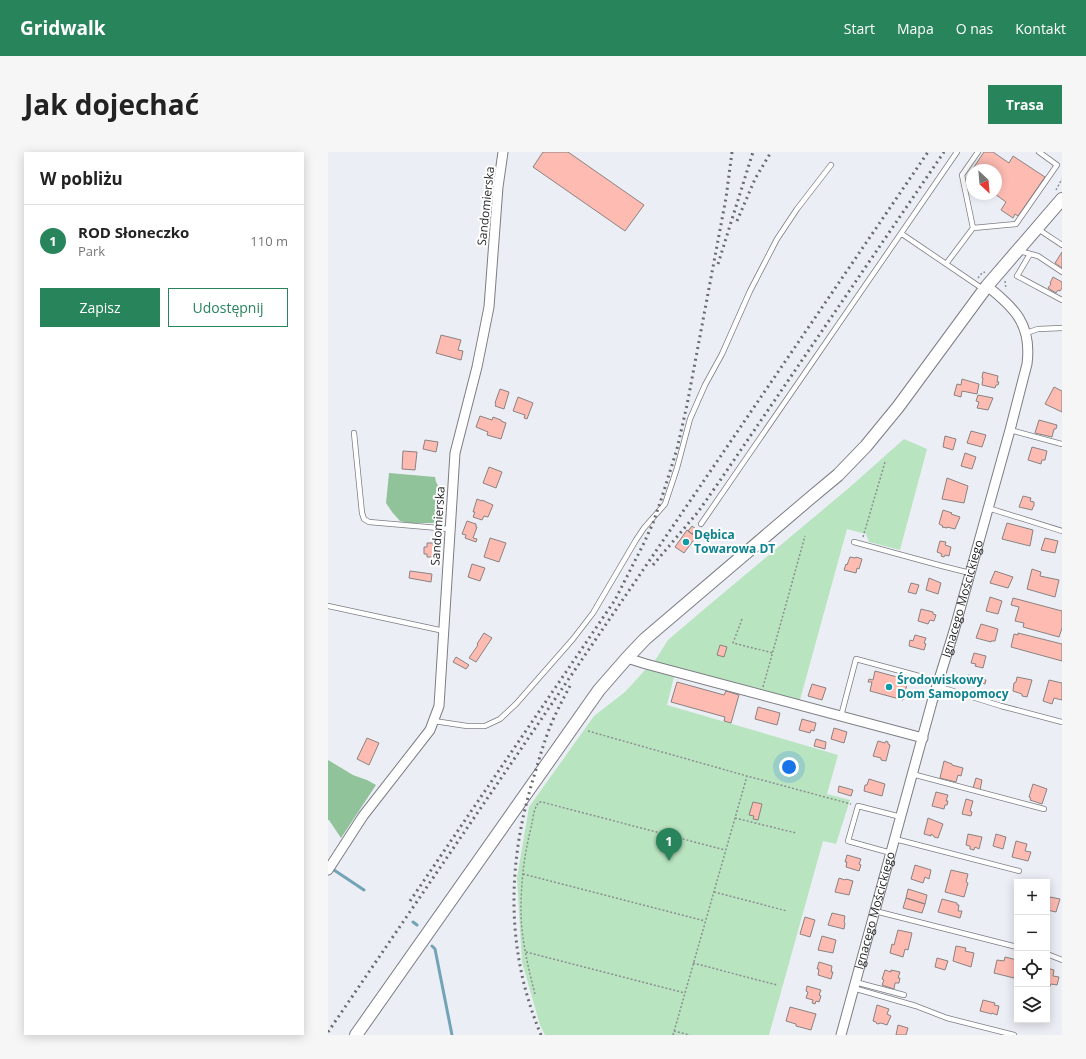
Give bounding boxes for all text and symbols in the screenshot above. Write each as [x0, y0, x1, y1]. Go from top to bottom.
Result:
text: Gridwalk [20, 15, 106, 41]
text: Start [844, 19, 875, 38]
text: Mapa [897, 19, 934, 38]
text: O nas [956, 19, 993, 38]
text: Kontakt [1015, 19, 1066, 38]
text: Jak dojechać [24, 85, 199, 123]
button: Trasa [988, 85, 1062, 124]
north arrow [966, 164, 1002, 200]
street label: Sandomierska [473, 165, 498, 246]
text: W pobliżu [40, 167, 123, 190]
text: ROD Słoneczko [78, 222, 189, 242]
text: 1 [49, 232, 57, 250]
text: 110 m [250, 232, 288, 250]
text: Park [78, 242, 105, 260]
button: Zapisz [40, 288, 160, 327]
button: Udostępnij [168, 288, 288, 327]
street label: Sandomierska [426, 486, 449, 566]
place label: Dębica Towarowa DT [694, 526, 775, 557]
marker: Dębica Towarowa DT [681, 537, 691, 547]
street label: Ignacego Mościckiego [937, 538, 987, 659]
place label: Środowiskowy Dom Samopomocy [897, 671, 1009, 702]
marker: Środowiskowy Dom Samopomocy [884, 682, 894, 692]
your location [779, 757, 799, 777]
pin: 1 [656, 828, 682, 861]
street label: Ignacego Mościckiego [850, 850, 899, 971]
map controls [1014, 879, 1050, 1023]
button: + [1014, 879, 1050, 915]
button: − [1014, 915, 1050, 951]
button: locate [1014, 951, 1050, 987]
button: layers [1014, 987, 1050, 1023]

